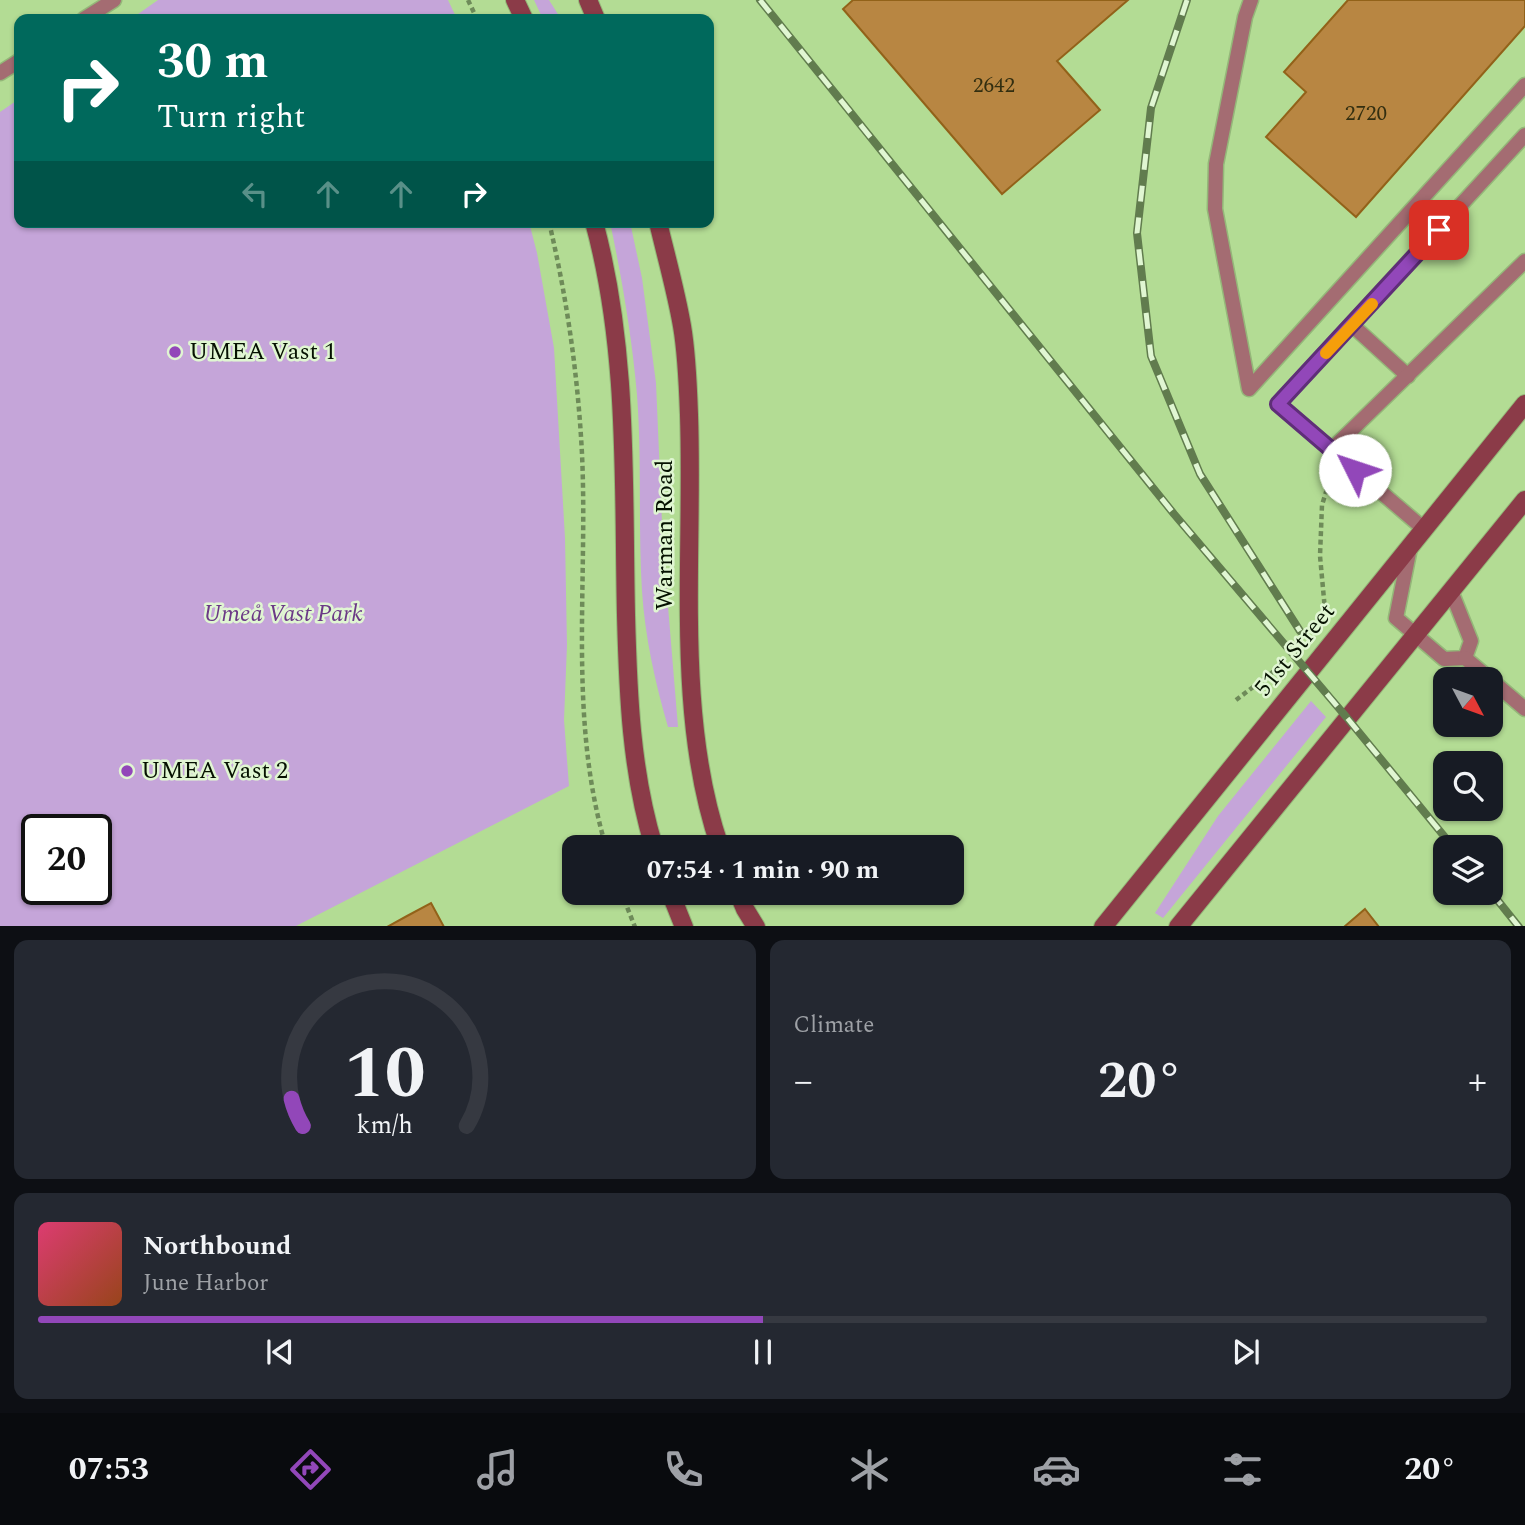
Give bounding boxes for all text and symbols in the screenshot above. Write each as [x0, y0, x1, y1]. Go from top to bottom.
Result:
text: 30 m [157, 25, 268, 100]
icon: right [42, 42, 133, 133]
house number: 2642 [973, 70, 1015, 102]
text: Turn right [157, 93, 305, 142]
house number: 2720 [1345, 98, 1387, 130]
icon: left [236, 175, 274, 213]
icon: ahead [309, 175, 347, 213]
icon: ahead [382, 175, 420, 213]
icon: right [455, 175, 493, 213]
pin [1409, 200, 1469, 260]
icon: arrive [1420, 211, 1458, 249]
place label: UMEA Vast 1 [189, 334, 336, 370]
marker: UMEA Vast 1 [167, 344, 183, 360]
position arrow [1318, 433, 1392, 507]
street label: Warman Road [647, 460, 683, 610]
street label: 51st Street [1246, 595, 1344, 705]
park label: Umeå Vast Park [203, 596, 363, 632]
north arrow [1433, 667, 1503, 737]
map controls [1433, 667, 1503, 905]
button: search [1433, 751, 1503, 821]
place label: UMEA Vast 2 [141, 753, 288, 789]
marker: UMEA Vast 2 [119, 763, 135, 779]
speed limit sign: 20 [21, 814, 112, 905]
button: layers [1433, 835, 1503, 905]
text: 07:54 · 1 min · 90 m [647, 850, 879, 890]
text: Climate [794, 1008, 874, 1043]
text: 10 [344, 1019, 426, 1130]
text: 20° [1098, 1042, 1182, 1121]
text: − [794, 1053, 813, 1111]
text: + [1468, 1053, 1487, 1111]
text: km/h [357, 1106, 413, 1144]
text: Northbound [143, 1226, 291, 1266]
text: June Harbor [143, 1266, 268, 1301]
icon: previous [261, 1333, 299, 1371]
icon: pause [744, 1333, 782, 1371]
icon: next [1227, 1333, 1265, 1371]
text: 07:53 [69, 1445, 149, 1494]
icon: directions [286, 1445, 335, 1494]
icon: music [473, 1445, 522, 1494]
icon: phone [659, 1445, 708, 1494]
icon: climate [845, 1445, 894, 1494]
icon: car [1032, 1445, 1081, 1494]
icon: filters [1218, 1445, 1267, 1494]
text: 20° [1404, 1445, 1456, 1494]

